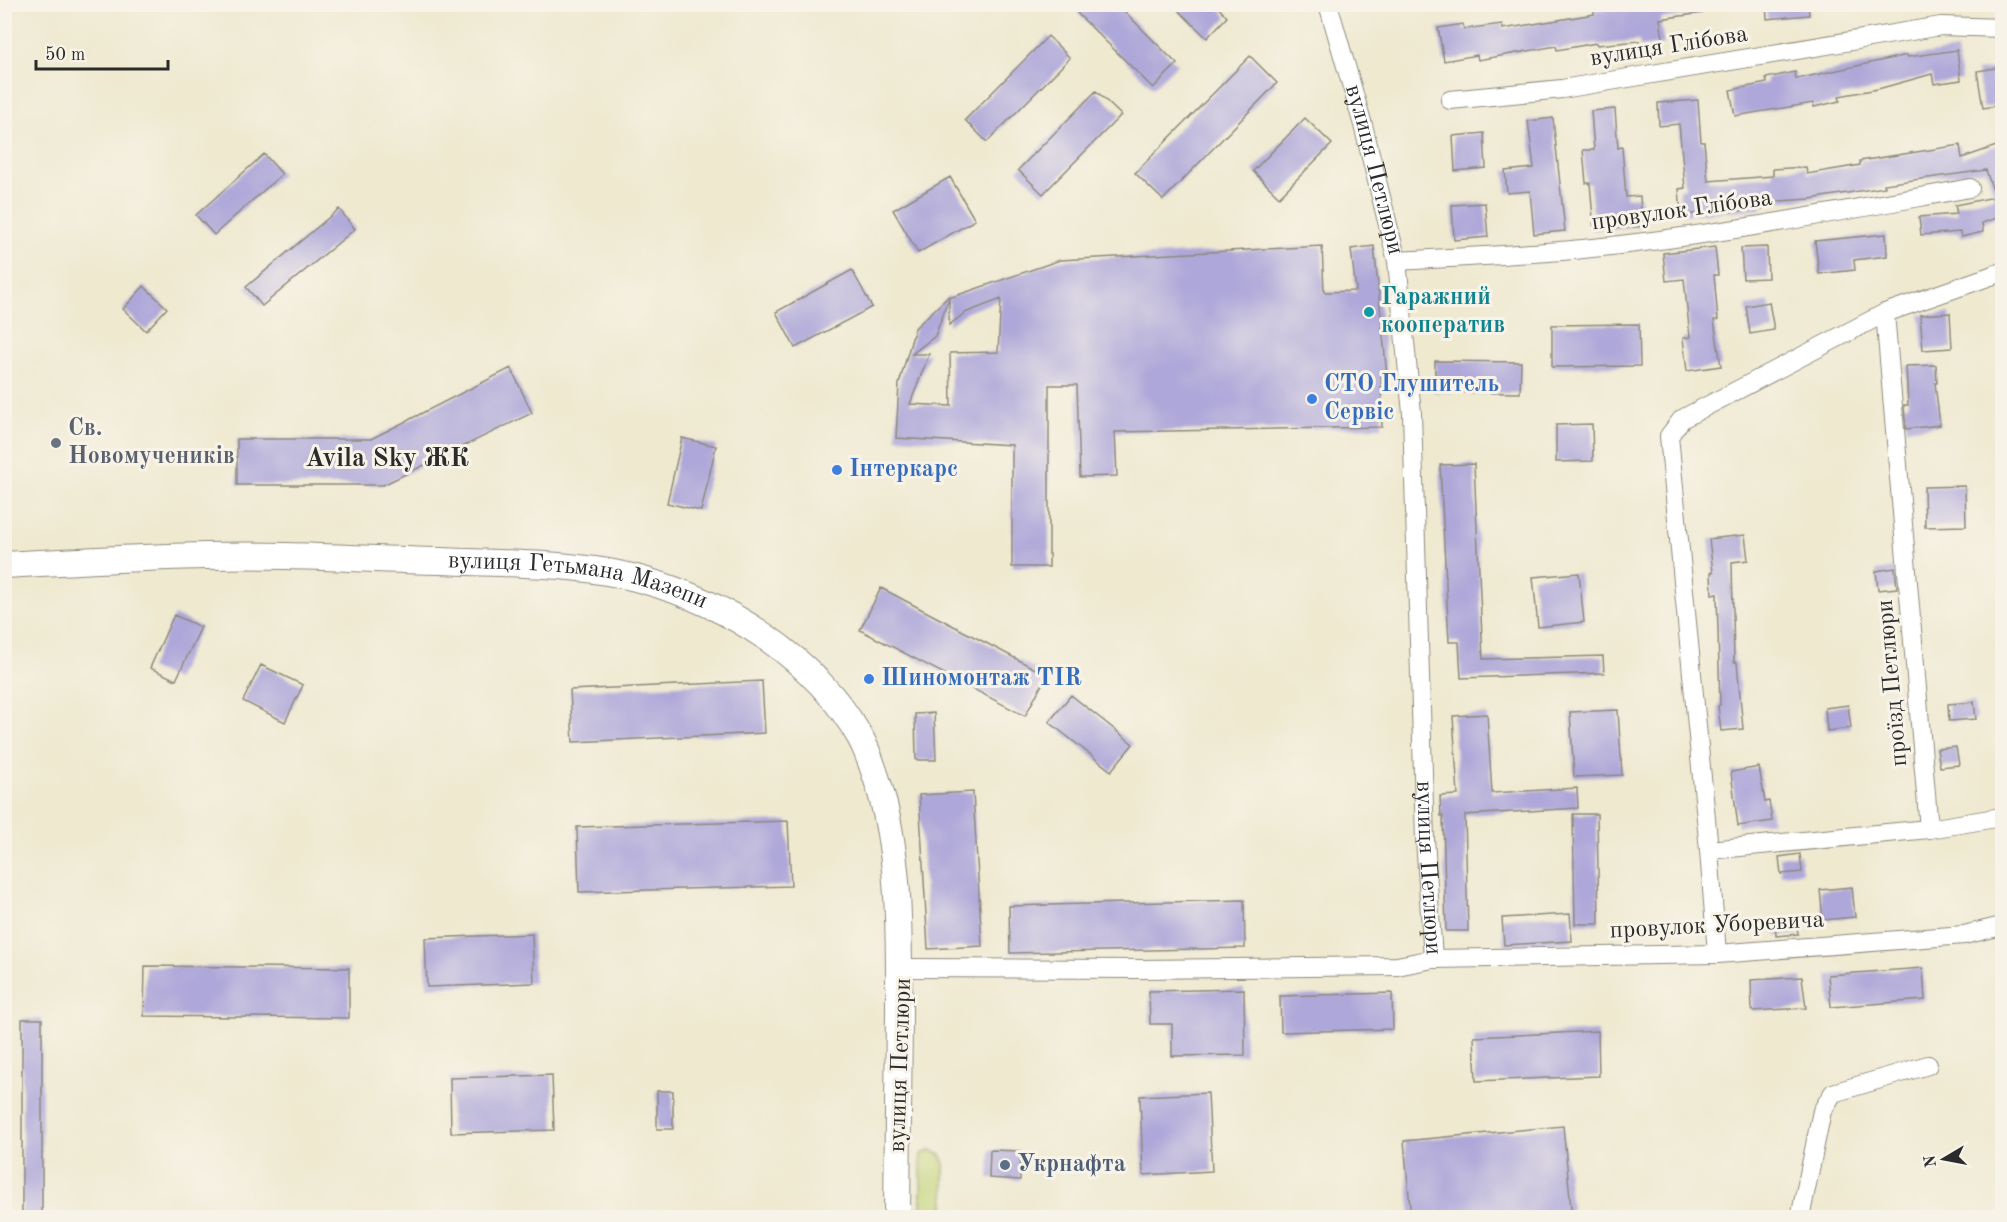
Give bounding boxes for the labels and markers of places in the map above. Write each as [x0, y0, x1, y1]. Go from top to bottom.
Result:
place label: Гаражний кооператив [1381, 286, 1505, 338]
marker: Гаражний кооператив [1362, 305, 1376, 319]
place label: СТО Глушитель Сервіс [1324, 373, 1499, 425]
marker: СТО Глушитель Сервіс [1305, 392, 1319, 406]
place label: Св. Новомучеників [68, 417, 235, 469]
marker: Св. Новомучеників [49, 436, 63, 450]
place label: Інтеркарс [849, 458, 958, 482]
marker: Інтеркарс [830, 463, 844, 477]
place label: Шиномонтаж TIR [881, 667, 1082, 691]
marker: Шиномонтаж TIR [862, 672, 876, 686]
place label: Укрнафта [1017, 1153, 1126, 1177]
marker: Укрнафта [998, 1158, 1012, 1172]

